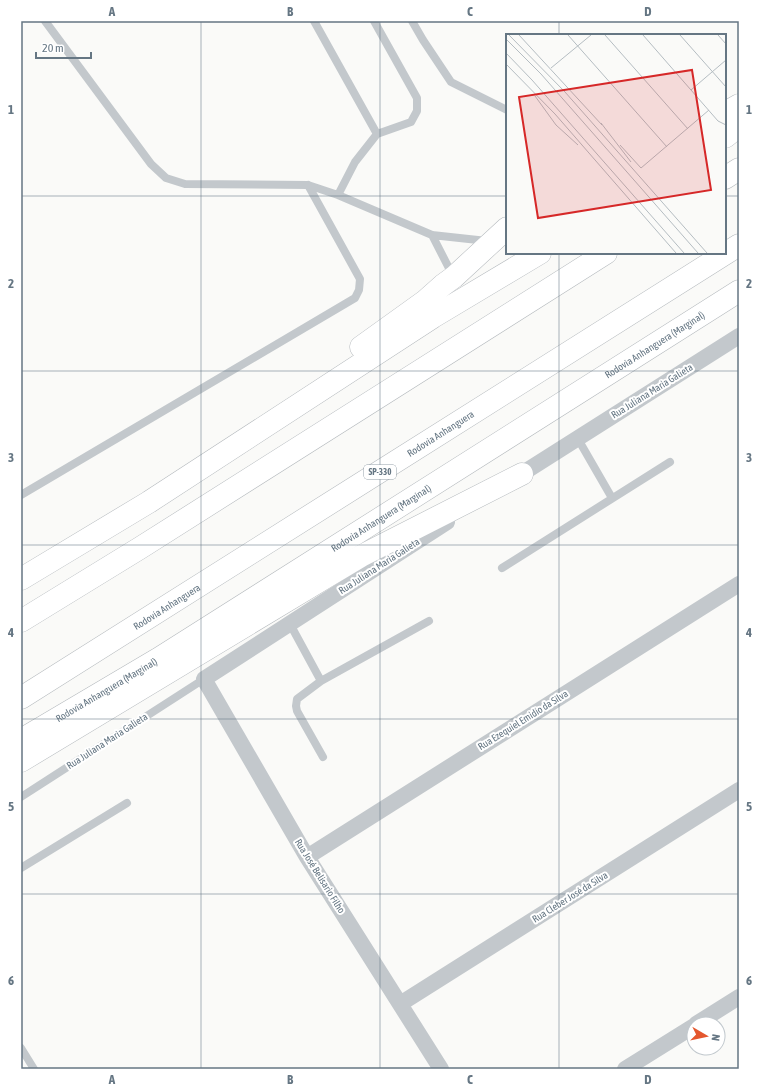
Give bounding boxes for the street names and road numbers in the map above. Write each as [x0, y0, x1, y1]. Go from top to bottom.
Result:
street label: Rodovia Anhanguera (Marginal) [603, 309, 706, 380]
street label: Rua Juliana Maria Galieta [609, 361, 695, 421]
street label: Rodovia Anhanguera [405, 408, 476, 458]
road number: SP-330 [364, 465, 396, 479]
street label: Rodovia Anhanguera (Marginal) [329, 482, 433, 553]
street label: Rua Juliana Maria Galieta [337, 536, 422, 596]
street label: Rodovia Anhanguera [131, 581, 202, 632]
street label: Rodovia Anhanguera (Marginal) [54, 655, 159, 724]
street label: Rua Ezequiel Emidio da Silva [476, 688, 570, 752]
street label: Rua Juliana Maria Galieta [65, 711, 150, 771]
street label: Rua José Belisario Filho [293, 837, 347, 915]
street label: Rua Cleber José da Silva [530, 869, 610, 925]

